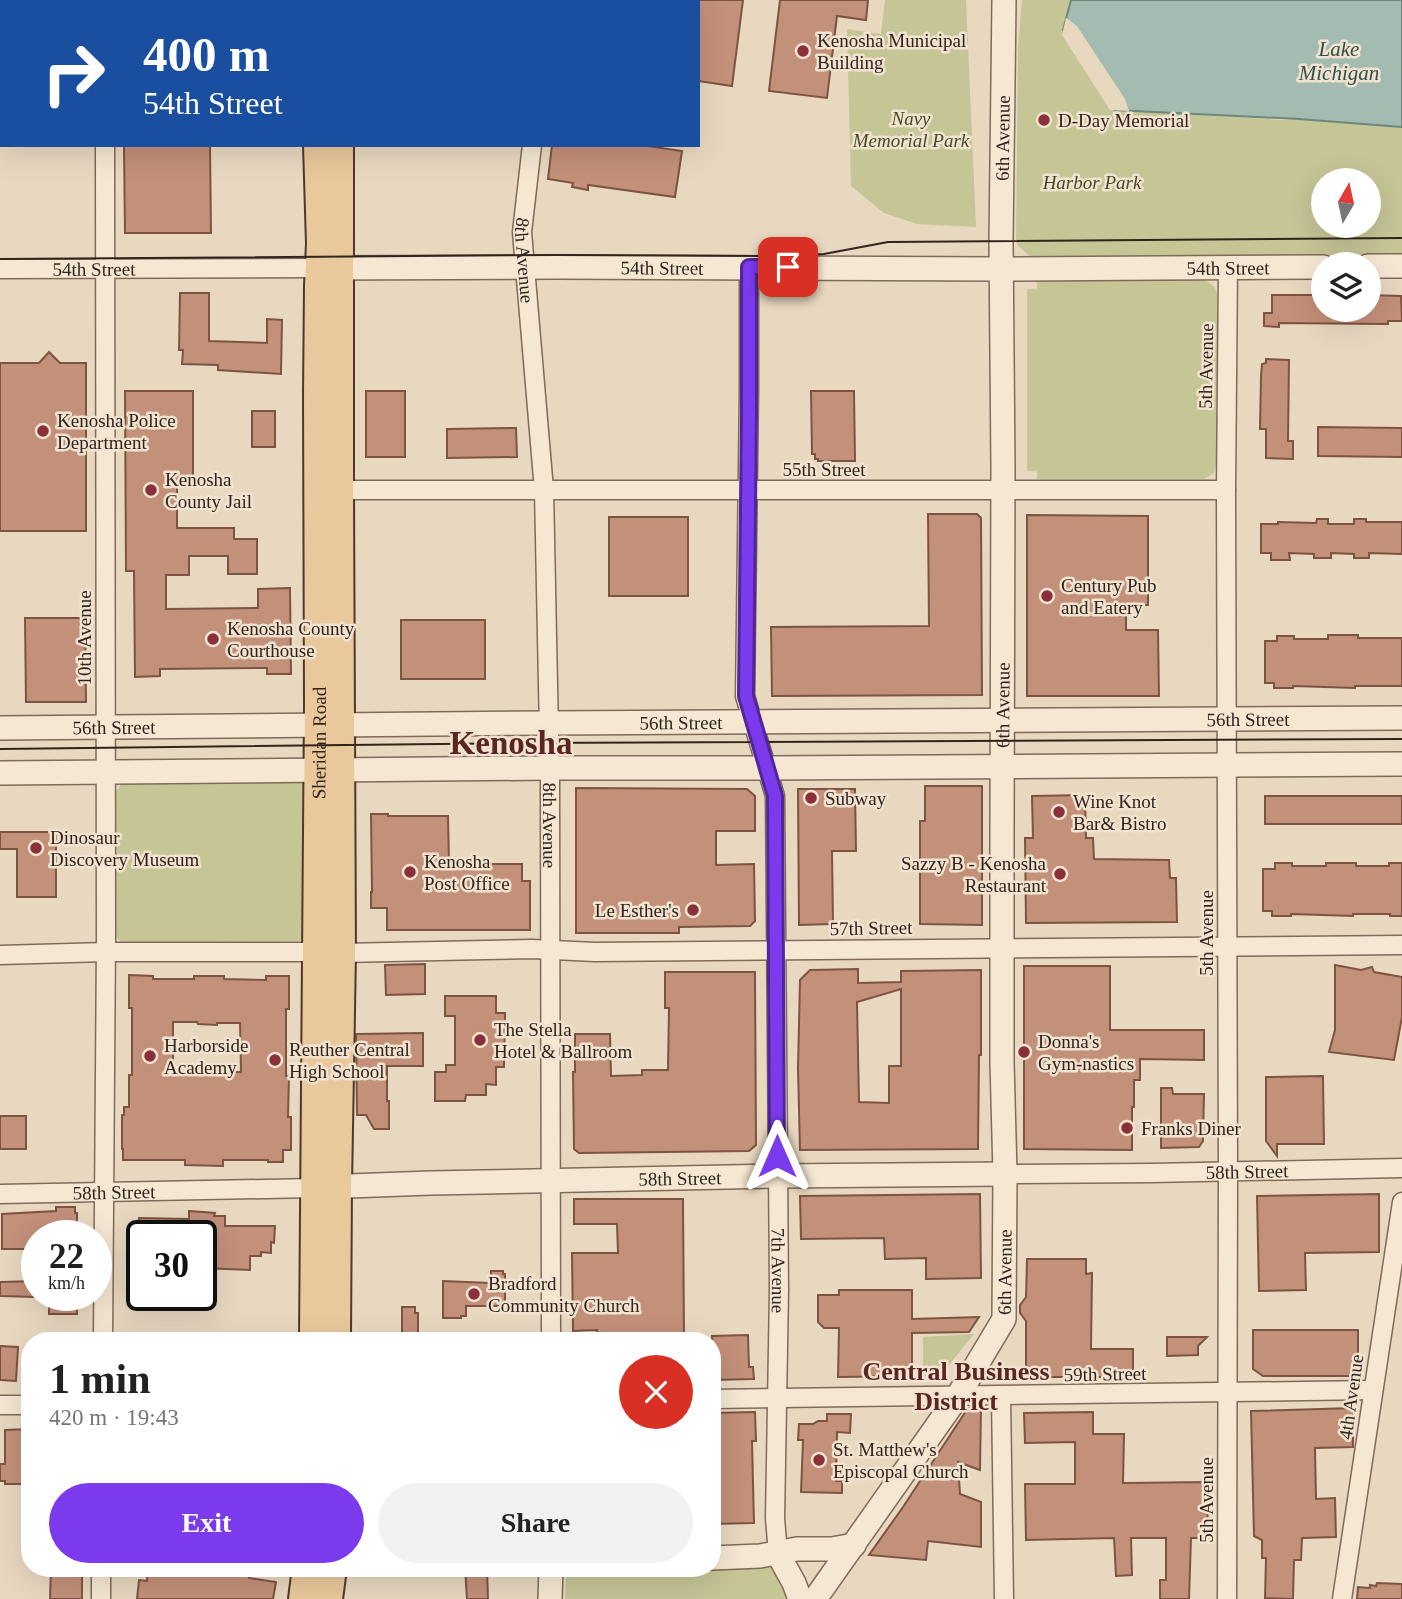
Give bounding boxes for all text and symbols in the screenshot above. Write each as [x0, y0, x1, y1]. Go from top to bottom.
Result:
text: 400 m [143, 27, 270, 82]
icon: right [28, 28, 119, 119]
place label: Kenosha Municipal Building [817, 30, 966, 73]
water label: Lake Michigan [1298, 37, 1379, 85]
marker: Kenosha Municipal Building [795, 43, 811, 59]
text: 54th Street [143, 85, 283, 121]
street label: 6th Avenue [991, 95, 1013, 181]
park label: Navy Memorial Park [852, 108, 970, 151]
place label: D-Day Memorial [1058, 110, 1189, 131]
marker: D-Day Memorial [1036, 112, 1052, 128]
north arrow [1311, 168, 1381, 238]
map controls [1311, 168, 1381, 322]
park label: Harbor Park [1042, 172, 1142, 193]
street label: 8th Avenue [511, 216, 539, 304]
pin [758, 237, 818, 297]
icon: arrive [769, 248, 807, 286]
button: layers [1311, 252, 1381, 322]
street label: 54th Street [621, 257, 704, 278]
street label: 54th Street [1186, 257, 1270, 278]
street label: 54th Street [53, 258, 136, 279]
street label: 5th Avenue [1195, 323, 1217, 409]
place label: Kenosha Police Department [57, 410, 176, 453]
marker: Kenosha Police Department [35, 423, 51, 439]
street label: 55th Street [783, 459, 866, 480]
place label: Kenosha County Jail [165, 469, 252, 512]
marker: Kenosha County Jail [143, 482, 159, 498]
place label: Century Pub and Eatery [1061, 575, 1157, 618]
marker: Century Pub and Eatery [1039, 588, 1055, 604]
street label: 10th Avenue [74, 590, 95, 686]
place label: Kenosha County Courthouse [227, 618, 355, 661]
marker: Kenosha County Courthouse [205, 631, 221, 647]
street label: 6th Avenue [992, 662, 1013, 748]
street label: Sheridan Road [308, 686, 330, 799]
street label: 56th Street [1206, 708, 1290, 730]
street label: 56th Street [639, 711, 723, 733]
street label: 56th Street [72, 716, 156, 738]
district label: Kenosha [450, 725, 572, 761]
street label: 8th Avenue [540, 783, 561, 868]
place label: Subway [825, 788, 887, 809]
marker: Subway [803, 790, 819, 806]
place label: Wine Knot Bar& Bistro [1073, 791, 1166, 834]
marker: Wine Knot Bar& Bistro [1051, 804, 1067, 820]
place label: Dinosaur Discovery Museum [50, 827, 200, 870]
marker: Dinosaur Discovery Museum [28, 840, 44, 856]
place label: Kenosha Post Office [424, 851, 510, 894]
place label: Sazzy B - Kenosha Restaurant [901, 853, 1047, 896]
marker: Kenosha Post Office [402, 864, 418, 880]
marker: Sazzy B - Kenosha Restaurant [1052, 866, 1068, 882]
street label: 5th Avenue [1196, 890, 1217, 976]
place label: Le Esther's [595, 900, 679, 921]
marker: Le Esther's [685, 902, 701, 918]
street label: 57th Street [829, 917, 913, 939]
place label: The Stella Hotel & Ballroom [494, 1019, 632, 1062]
place label: Donna's Gym-nastics [1038, 1031, 1134, 1074]
marker: The Stella Hotel & Ballroom [472, 1032, 488, 1048]
place label: Harborside Academy [164, 1035, 248, 1078]
place label: Reuther Central High School [289, 1039, 410, 1082]
marker: Donna's Gym-nastics [1016, 1044, 1032, 1060]
marker: Harborside Academy [142, 1048, 158, 1064]
marker: Reuther Central High School [267, 1052, 283, 1068]
place label: Franks Diner [1141, 1118, 1241, 1139]
position arrow [740, 1119, 814, 1193]
marker: Franks Diner [1119, 1120, 1135, 1136]
street label: 58th Street [1205, 1160, 1289, 1182]
street label: 58th Street [638, 1167, 722, 1189]
street label: 58th Street [72, 1181, 156, 1203]
speed limit sign: 30 [126, 1220, 217, 1311]
street label: 7th Avenue [768, 1228, 790, 1314]
street label: 6th Avenue [994, 1229, 1015, 1315]
text: 22 [49, 1237, 84, 1276]
text: km/h [48, 1273, 85, 1293]
place label: Bradford Community Church [488, 1273, 640, 1316]
marker: Bradford Community Church [466, 1286, 482, 1302]
street label: 4th Avenue [1335, 1353, 1367, 1441]
button: close [619, 1355, 693, 1429]
text: 1 min [49, 1356, 151, 1402]
district label: Central Business District [862, 1357, 1050, 1416]
street label: 59th Street [1063, 1363, 1147, 1385]
text: 420 m · 19:43 [49, 1405, 179, 1430]
place label: St. Matthew's Episcopal Church [833, 1439, 969, 1482]
marker: St. Matthew's Episcopal Church [811, 1452, 827, 1468]
street label: 5th Avenue [1196, 1457, 1217, 1543]
button: Exit [49, 1483, 364, 1563]
button: Share [378, 1483, 693, 1563]

